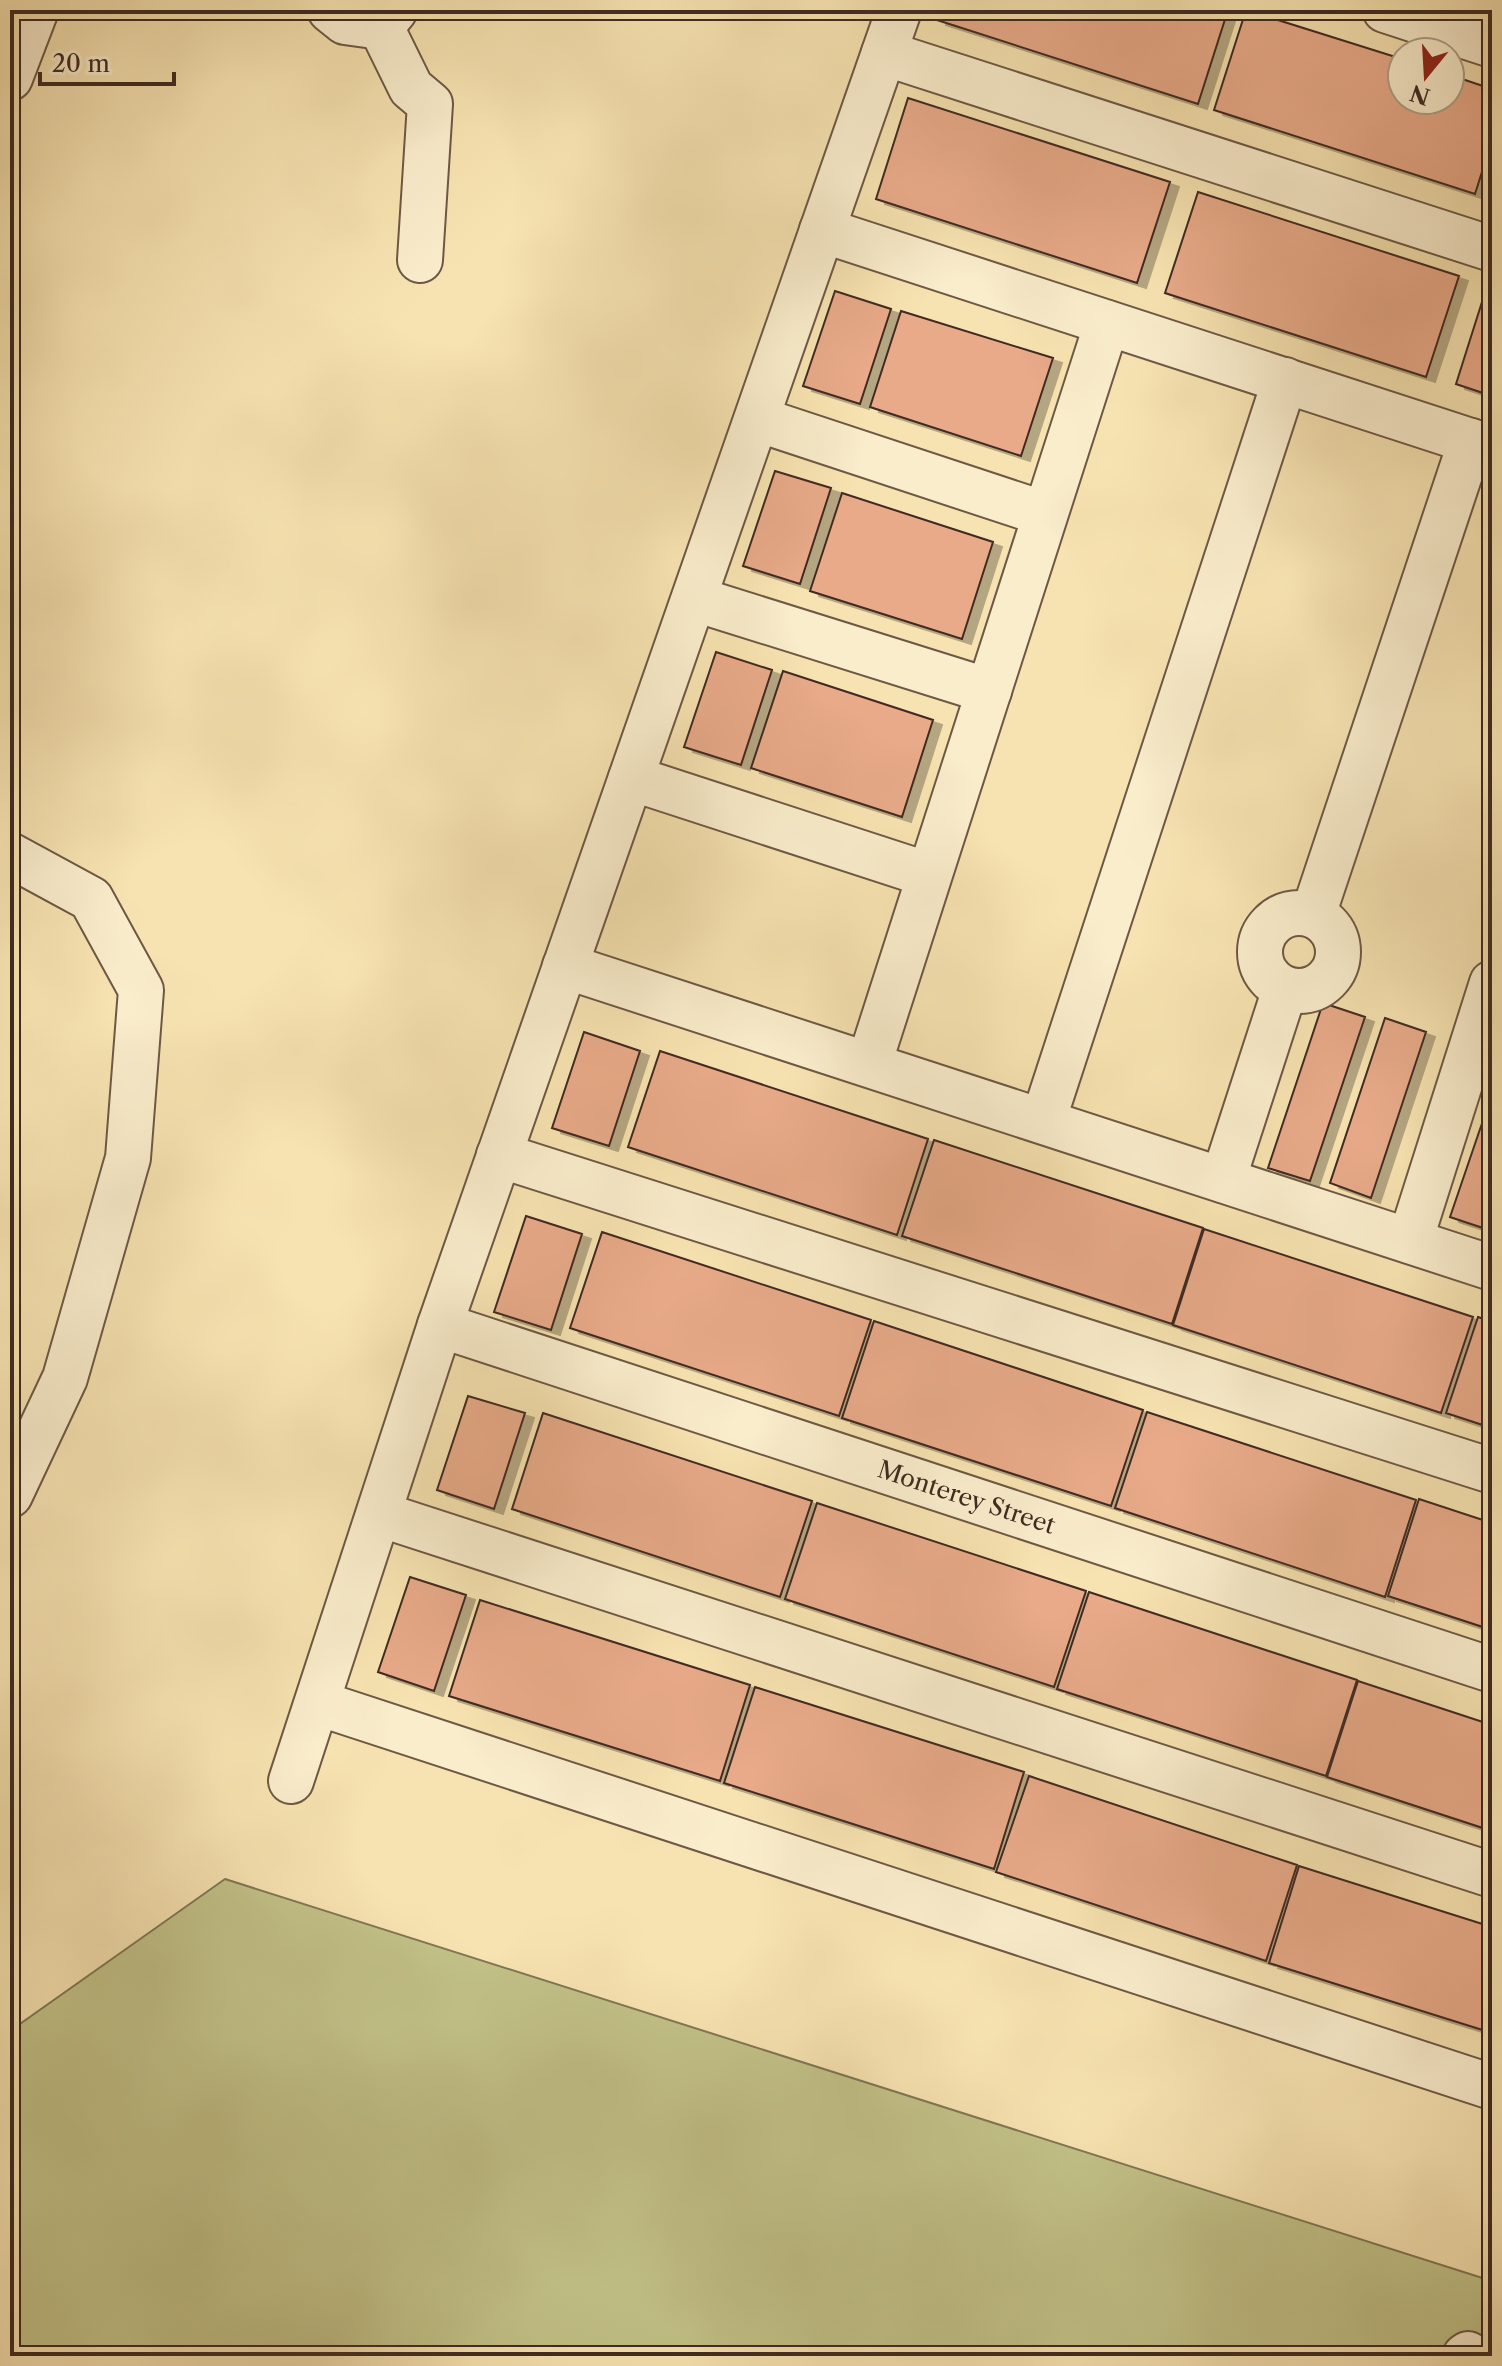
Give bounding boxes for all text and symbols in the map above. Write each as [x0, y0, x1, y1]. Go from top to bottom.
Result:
scale bar [40, 36, 174, 86]
north arrow [1386, 36, 1466, 116]
text: 20 m [52, 49, 110, 78]
text: N [1407, 79, 1433, 110]
street label: Monterey Street [874, 1455, 1060, 1540]

